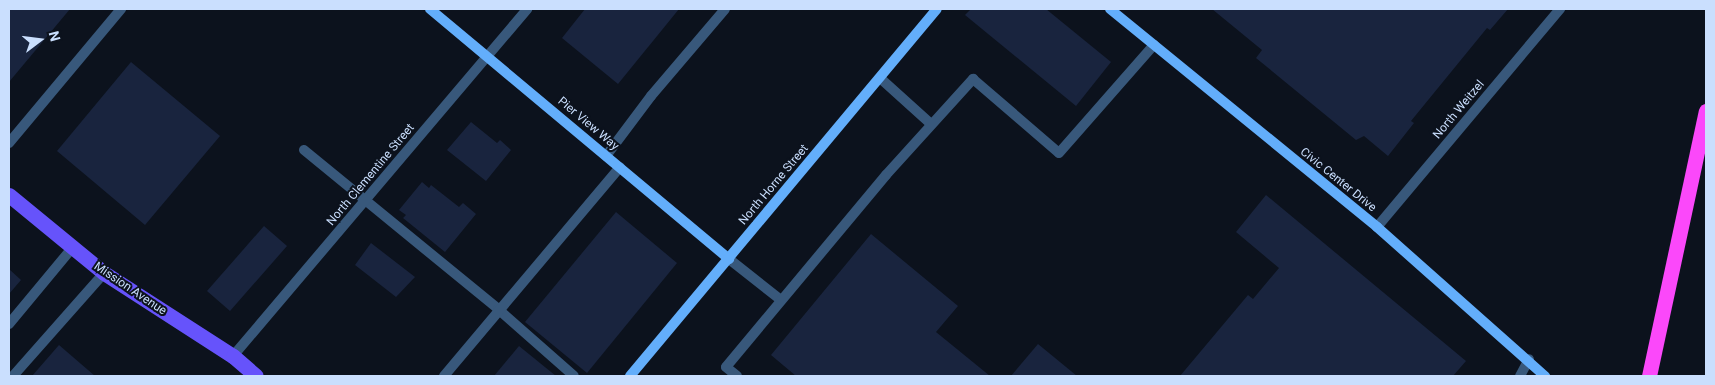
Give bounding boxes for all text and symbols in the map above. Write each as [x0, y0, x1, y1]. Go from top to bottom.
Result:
north arrow [15, 15, 65, 65]
text: N [45, 29, 63, 43]
street label: North Weitzel [1430, 78, 1488, 142]
street label: Pier View Way [554, 94, 622, 154]
street label: North Clementine Street [324, 121, 418, 229]
street label: North Horne Street [736, 142, 812, 228]
street label: Civic Center Drive [1297, 145, 1379, 215]
street label: Mission Avenue [91, 259, 169, 319]

